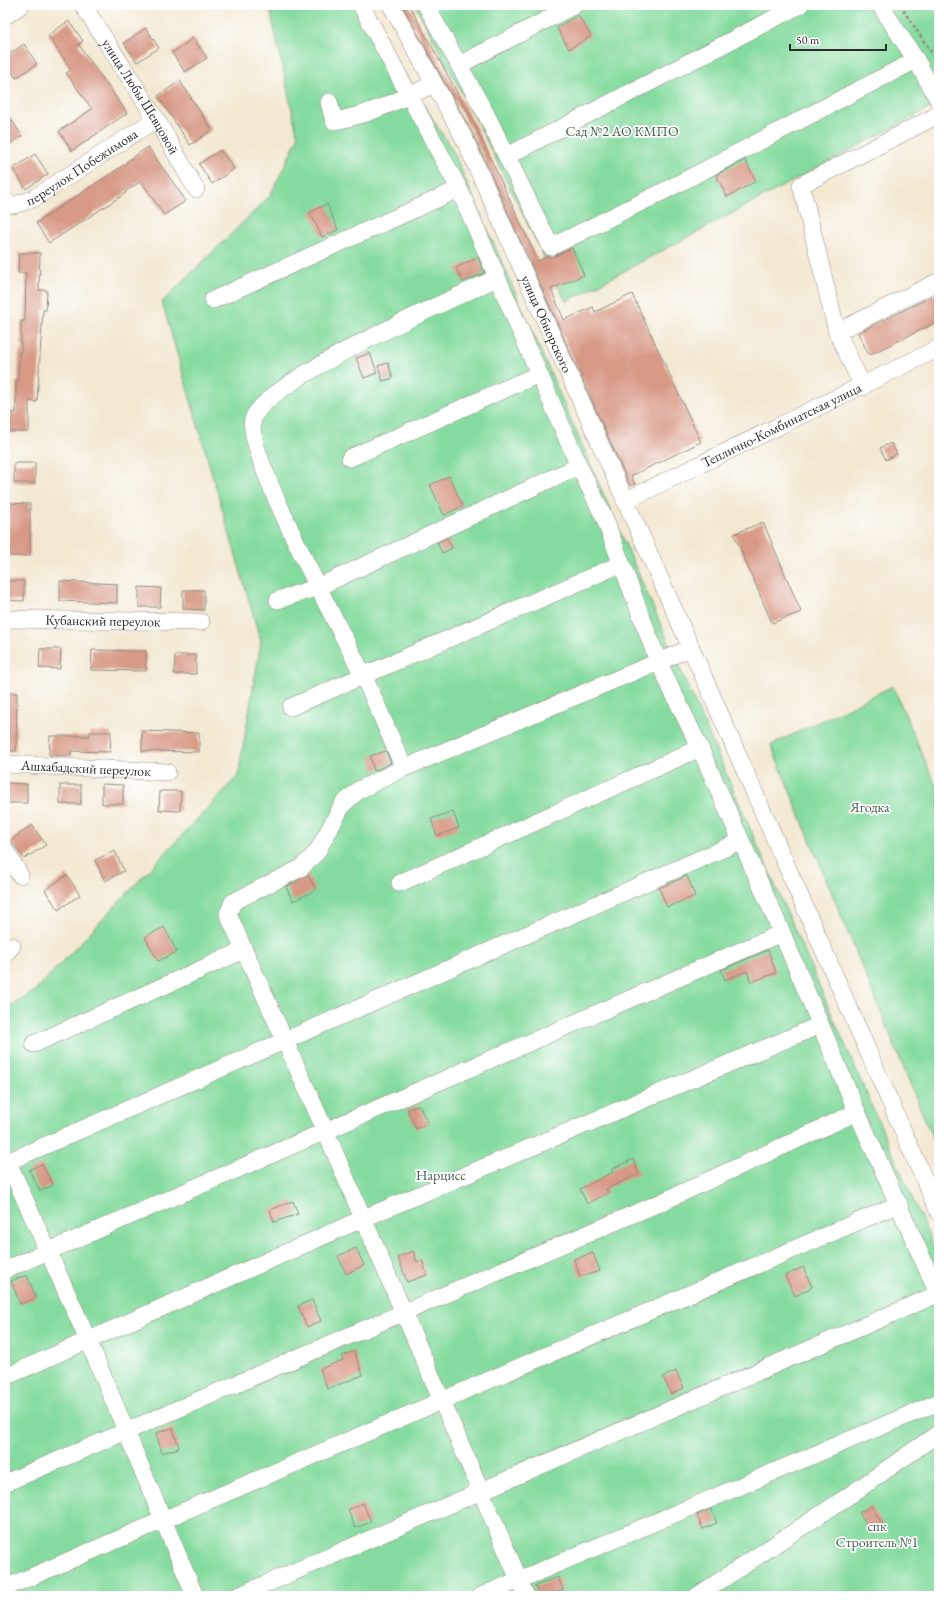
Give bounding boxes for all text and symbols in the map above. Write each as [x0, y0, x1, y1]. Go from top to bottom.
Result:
scale bar [790, 26, 886, 52]
text: 50 m [796, 32, 820, 48]
street label: улица Любы Шевцовой [98, 35, 184, 158]
park label: Сад №2 АО КМПО [565, 122, 679, 140]
street label: переулок Побежимова [24, 124, 141, 209]
street label: улица Обнорского [517, 272, 576, 375]
street label: Теплично-Комбинатская улица [699, 378, 865, 471]
street label: Кубанский переулок [45, 611, 161, 630]
street label: Ашхабадский переулок [19, 756, 152, 780]
park label: Ягодка [849, 798, 890, 816]
park label: Нарцисс [416, 1166, 466, 1184]
park label: спк Строитель №1 [836, 1517, 918, 1551]

